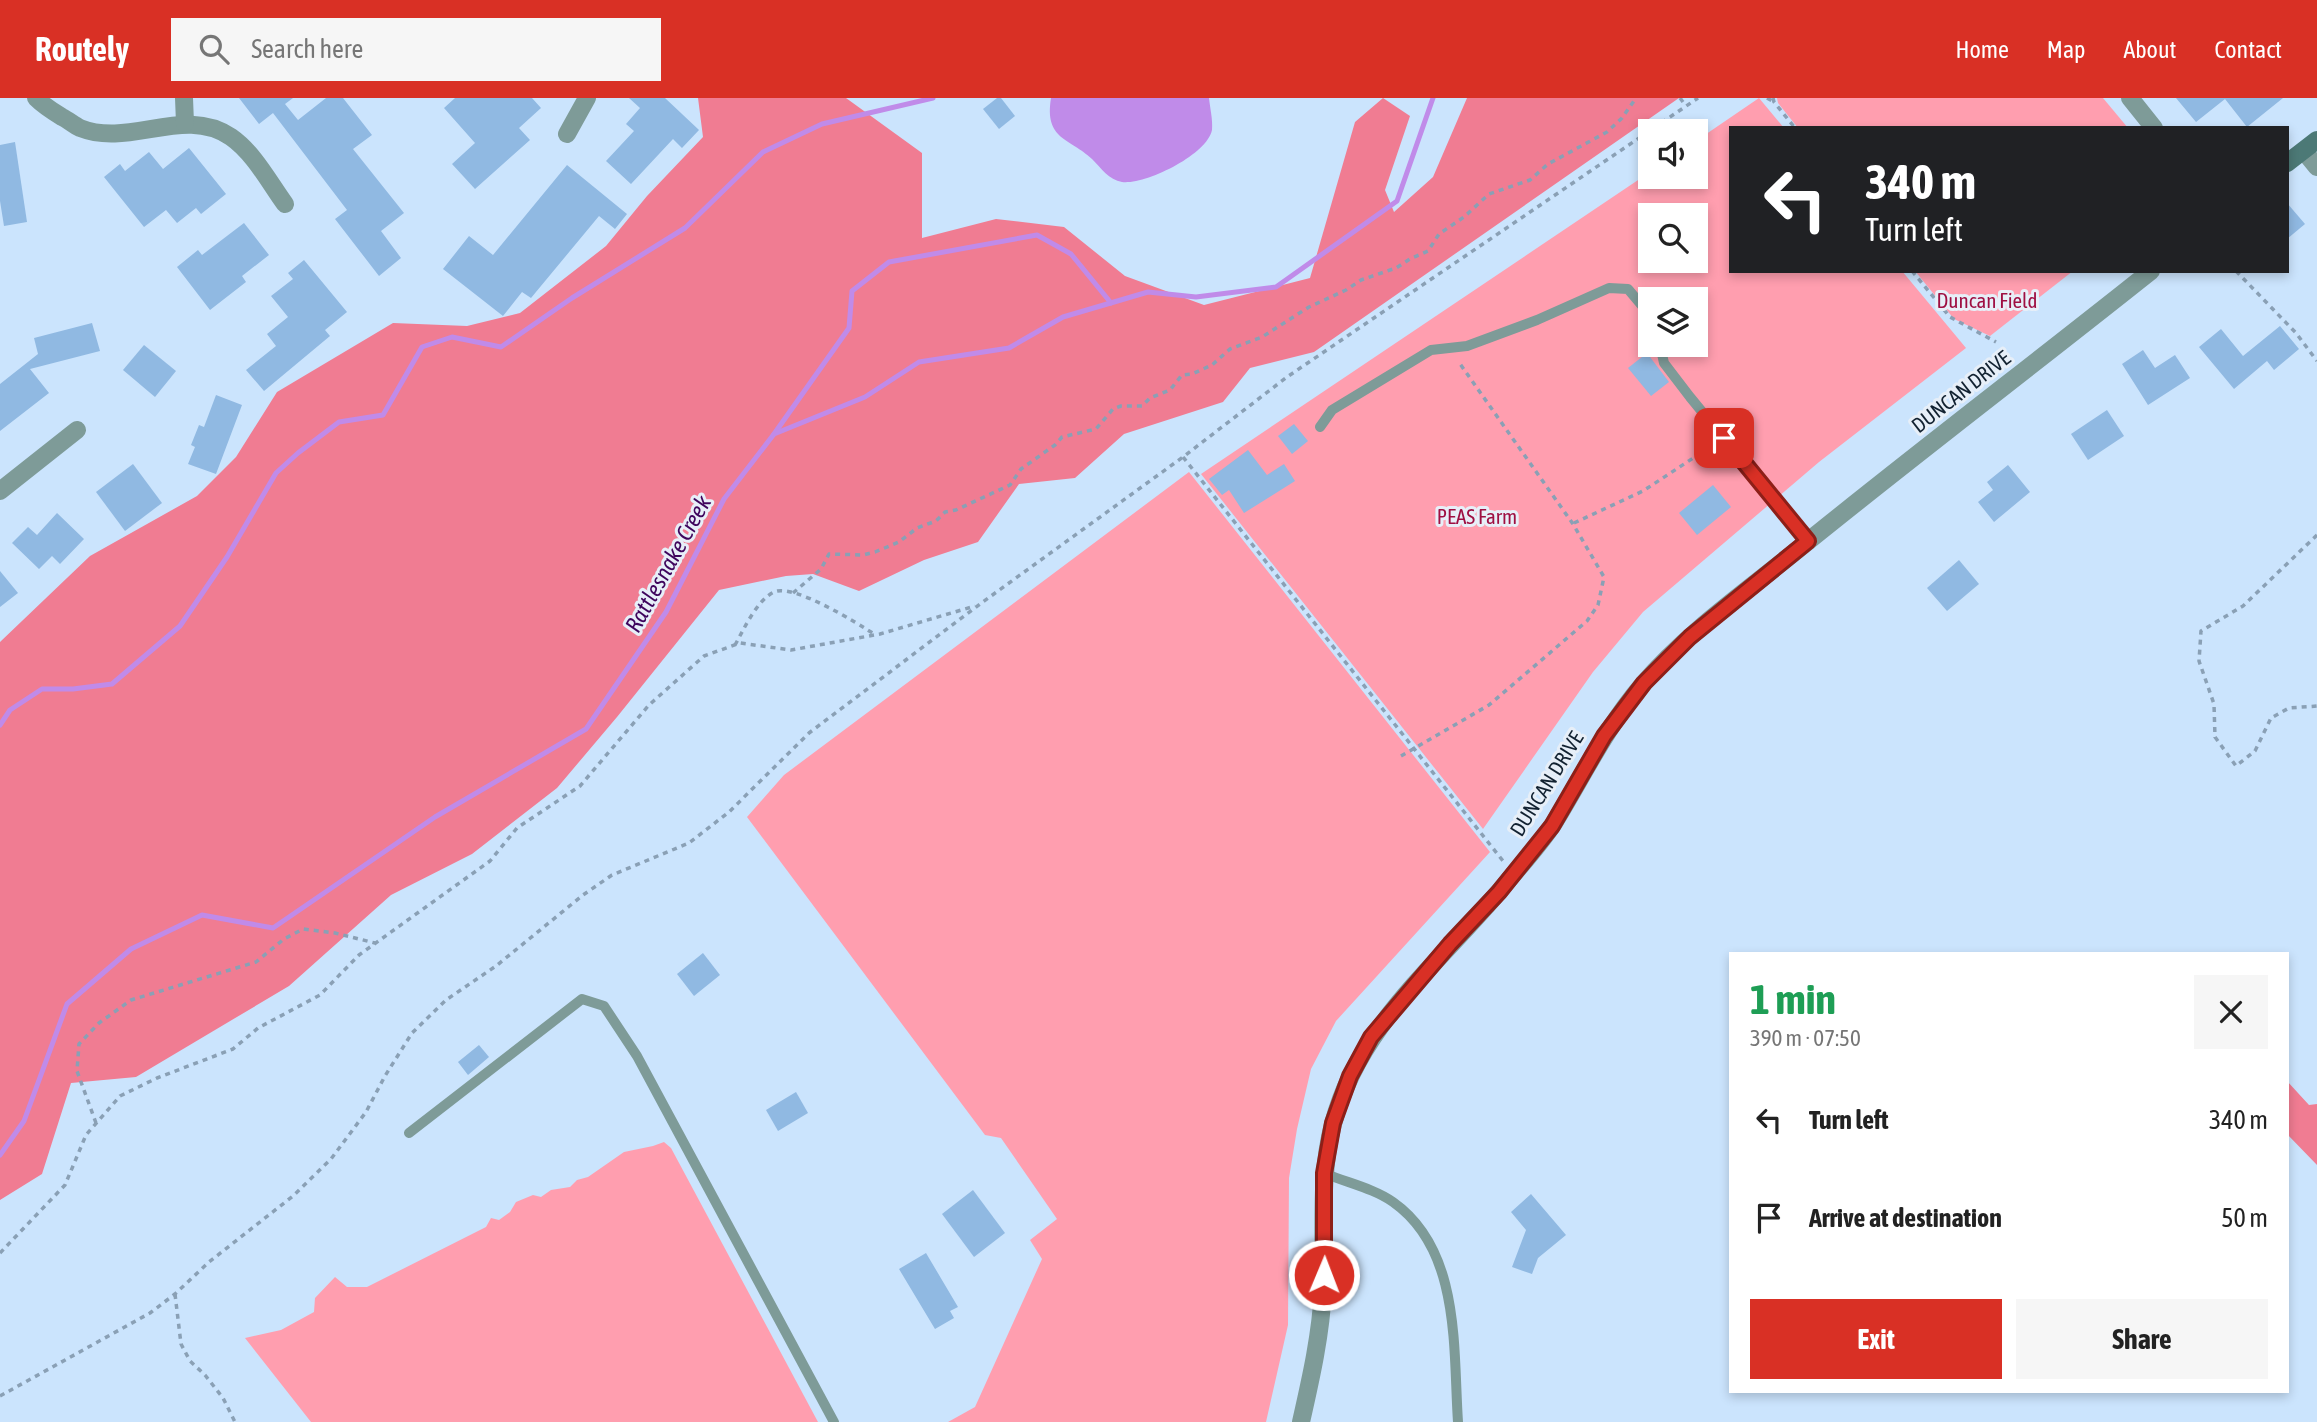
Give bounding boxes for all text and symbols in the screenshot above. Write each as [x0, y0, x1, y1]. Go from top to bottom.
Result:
search box [171, 18, 661, 81]
text: Routely [35, 30, 129, 68]
icon: search [195, 30, 233, 68]
text: Search here [251, 34, 363, 64]
text: Home [1955, 36, 2009, 63]
text: Map [2047, 36, 2085, 63]
text: About [2123, 36, 2176, 63]
text: Contact [2214, 36, 2282, 63]
map controls [1638, 119, 1708, 357]
button: sound [1638, 119, 1708, 189]
text: 340 m [1865, 153, 1976, 209]
icon: left [1750, 154, 1841, 245]
button: search [1638, 203, 1708, 273]
text: Turn left [1865, 211, 1963, 248]
button: layers [1638, 287, 1708, 357]
park label: Duncan Field [1937, 288, 2037, 312]
street label: DUNCAN DRIVE [1906, 345, 2014, 437]
pin [1694, 408, 1754, 468]
icon: arrive [1705, 419, 1743, 457]
water label: Rattlesnake Creek [620, 491, 717, 637]
park label: PEAS Farm [1437, 504, 1517, 528]
street label: DUNCAN DRIVE [1505, 727, 1588, 840]
text: 1 min [1750, 975, 1836, 1023]
button: close [2194, 975, 2268, 1049]
text: 390 m · 07:50 [1750, 1025, 1861, 1051]
icon: left [1750, 1101, 1788, 1139]
text: Turn left [1809, 1105, 1889, 1135]
text: 340 m [2209, 1105, 2268, 1135]
icon: arrive [1750, 1199, 1788, 1237]
text: Arrive at destination [1809, 1203, 2002, 1233]
text: 50 m [2221, 1203, 2268, 1233]
position arrow [1287, 1238, 1361, 1312]
button: Exit [1750, 1299, 2002, 1379]
button: Share [2016, 1299, 2268, 1379]

